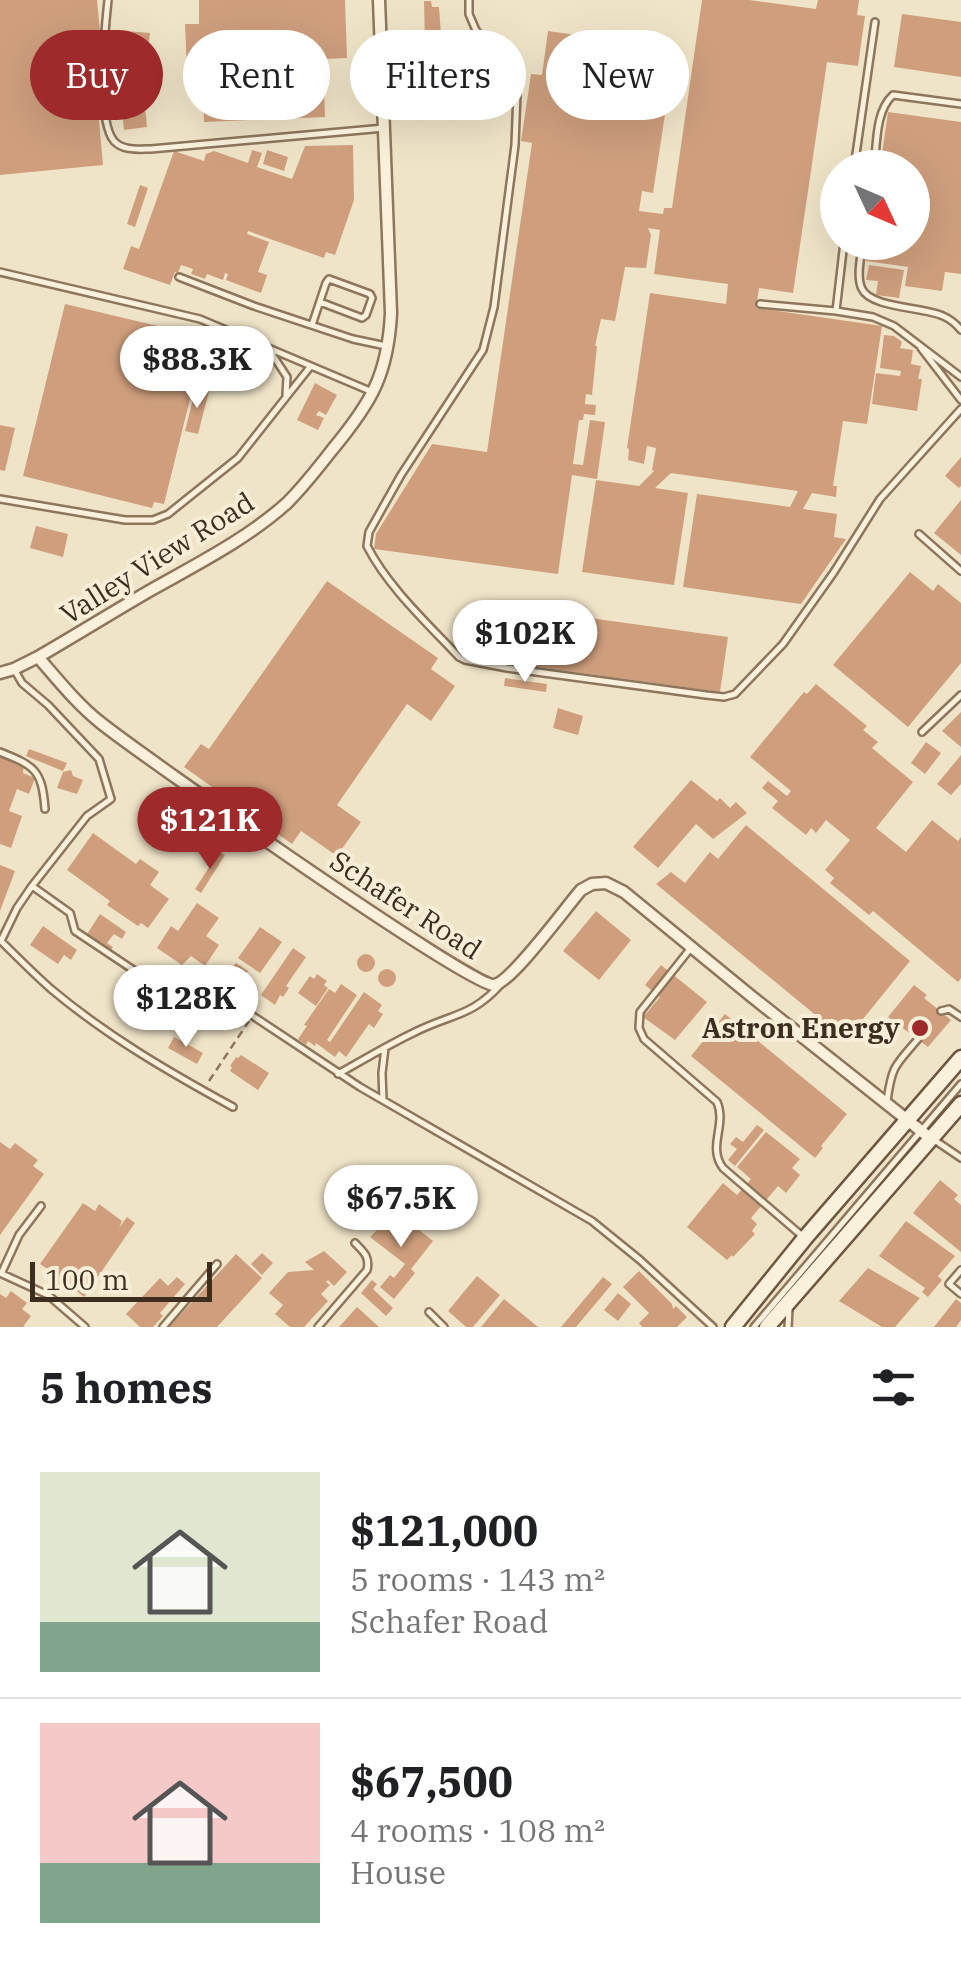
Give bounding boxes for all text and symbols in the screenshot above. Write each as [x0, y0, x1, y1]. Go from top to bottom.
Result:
chip: Buy [30, 30, 163, 120]
chip: Rent [183, 30, 330, 120]
chip: Filters [350, 30, 526, 120]
chip: New [546, 30, 689, 120]
north arrow [820, 150, 930, 260]
map controls [820, 150, 930, 260]
pin: $88.3K [116, 326, 278, 411]
text: $88.3K [142, 337, 252, 379]
street label: Valley View Road [53, 483, 261, 632]
pin: $102K [455, 600, 595, 685]
text: $102K [474, 611, 576, 653]
pin: $121K [140, 787, 280, 872]
text: $121K [159, 798, 261, 840]
street label: Schafer Road [323, 842, 489, 967]
pin: $128K [116, 965, 256, 1050]
text: $128K [135, 976, 237, 1018]
place label: Astron Energy [702, 1009, 900, 1046]
marker: Astron Energy [909, 1017, 931, 1039]
pin: $67.5K [320, 1165, 482, 1250]
text: $67.5K [346, 1176, 456, 1218]
scale bar [30, 1257, 212, 1302]
text: 100 m [45, 1261, 129, 1298]
text: 5 homes [40, 1360, 213, 1415]
icon: filters [866, 1360, 921, 1415]
text: $121,000 [350, 1503, 538, 1558]
icon: home [120, 1512, 240, 1632]
text: 5 rooms · 143 m² [350, 1558, 605, 1600]
text: Schafer Road [350, 1600, 548, 1642]
text: $67,500 [350, 1754, 513, 1809]
icon: home [120, 1763, 240, 1883]
text: 4 rooms · 108 m² [350, 1809, 605, 1851]
text: House [350, 1851, 446, 1893]

